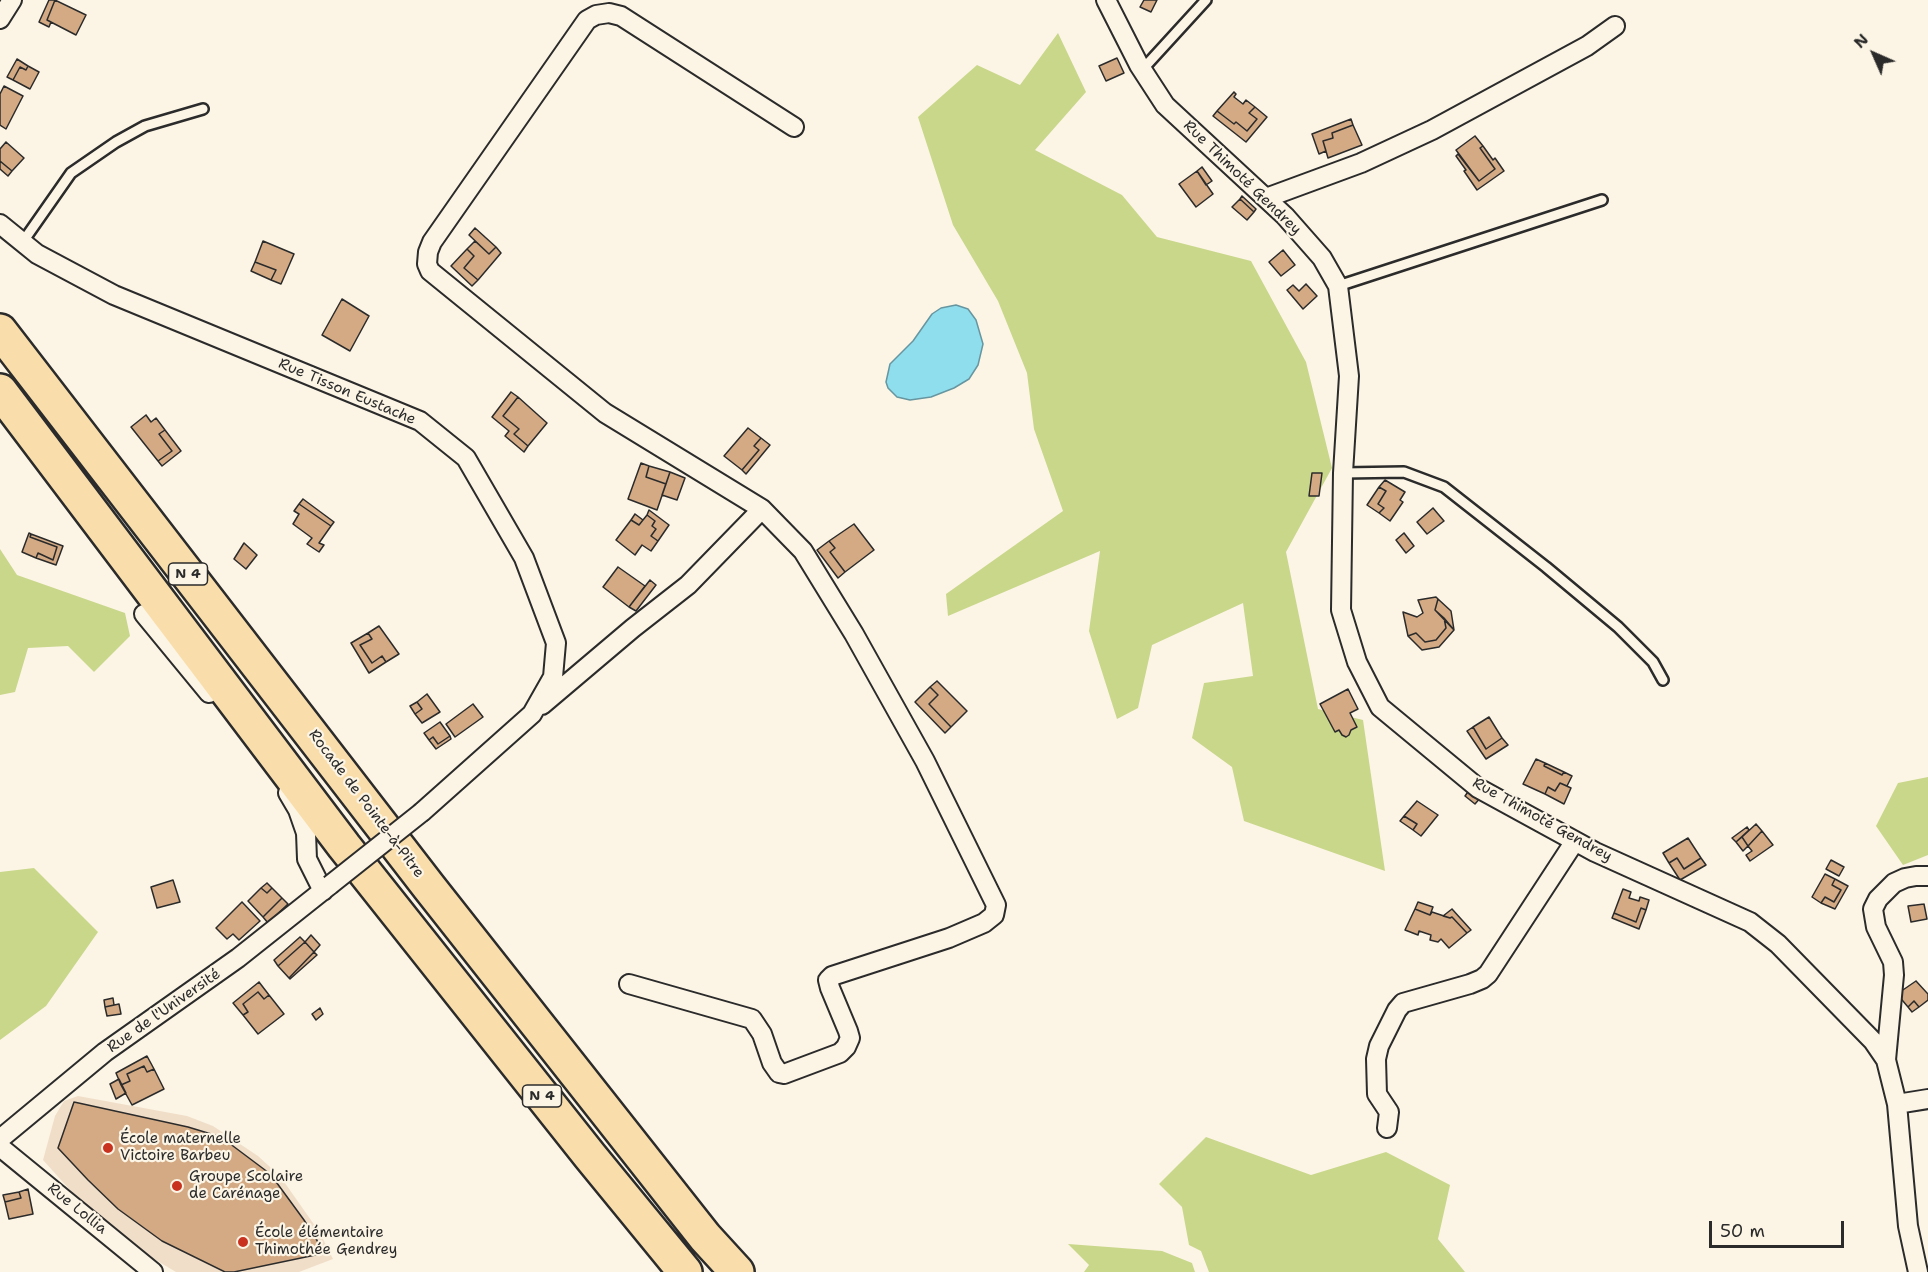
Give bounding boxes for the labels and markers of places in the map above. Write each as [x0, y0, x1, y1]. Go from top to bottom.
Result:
place label: École maternelle Victoire Barbeu [120, 1130, 241, 1165]
marker: École maternelle Victoire Barbeu [101, 1141, 115, 1155]
place label: Groupe Scolaire de Carénage [189, 1168, 303, 1203]
marker: Groupe Scolaire de Carénage [170, 1179, 184, 1193]
place label: École élémentaire Thimothée Gendrey [255, 1224, 397, 1259]
marker: École élémentaire Thimothée Gendrey [236, 1235, 250, 1249]

